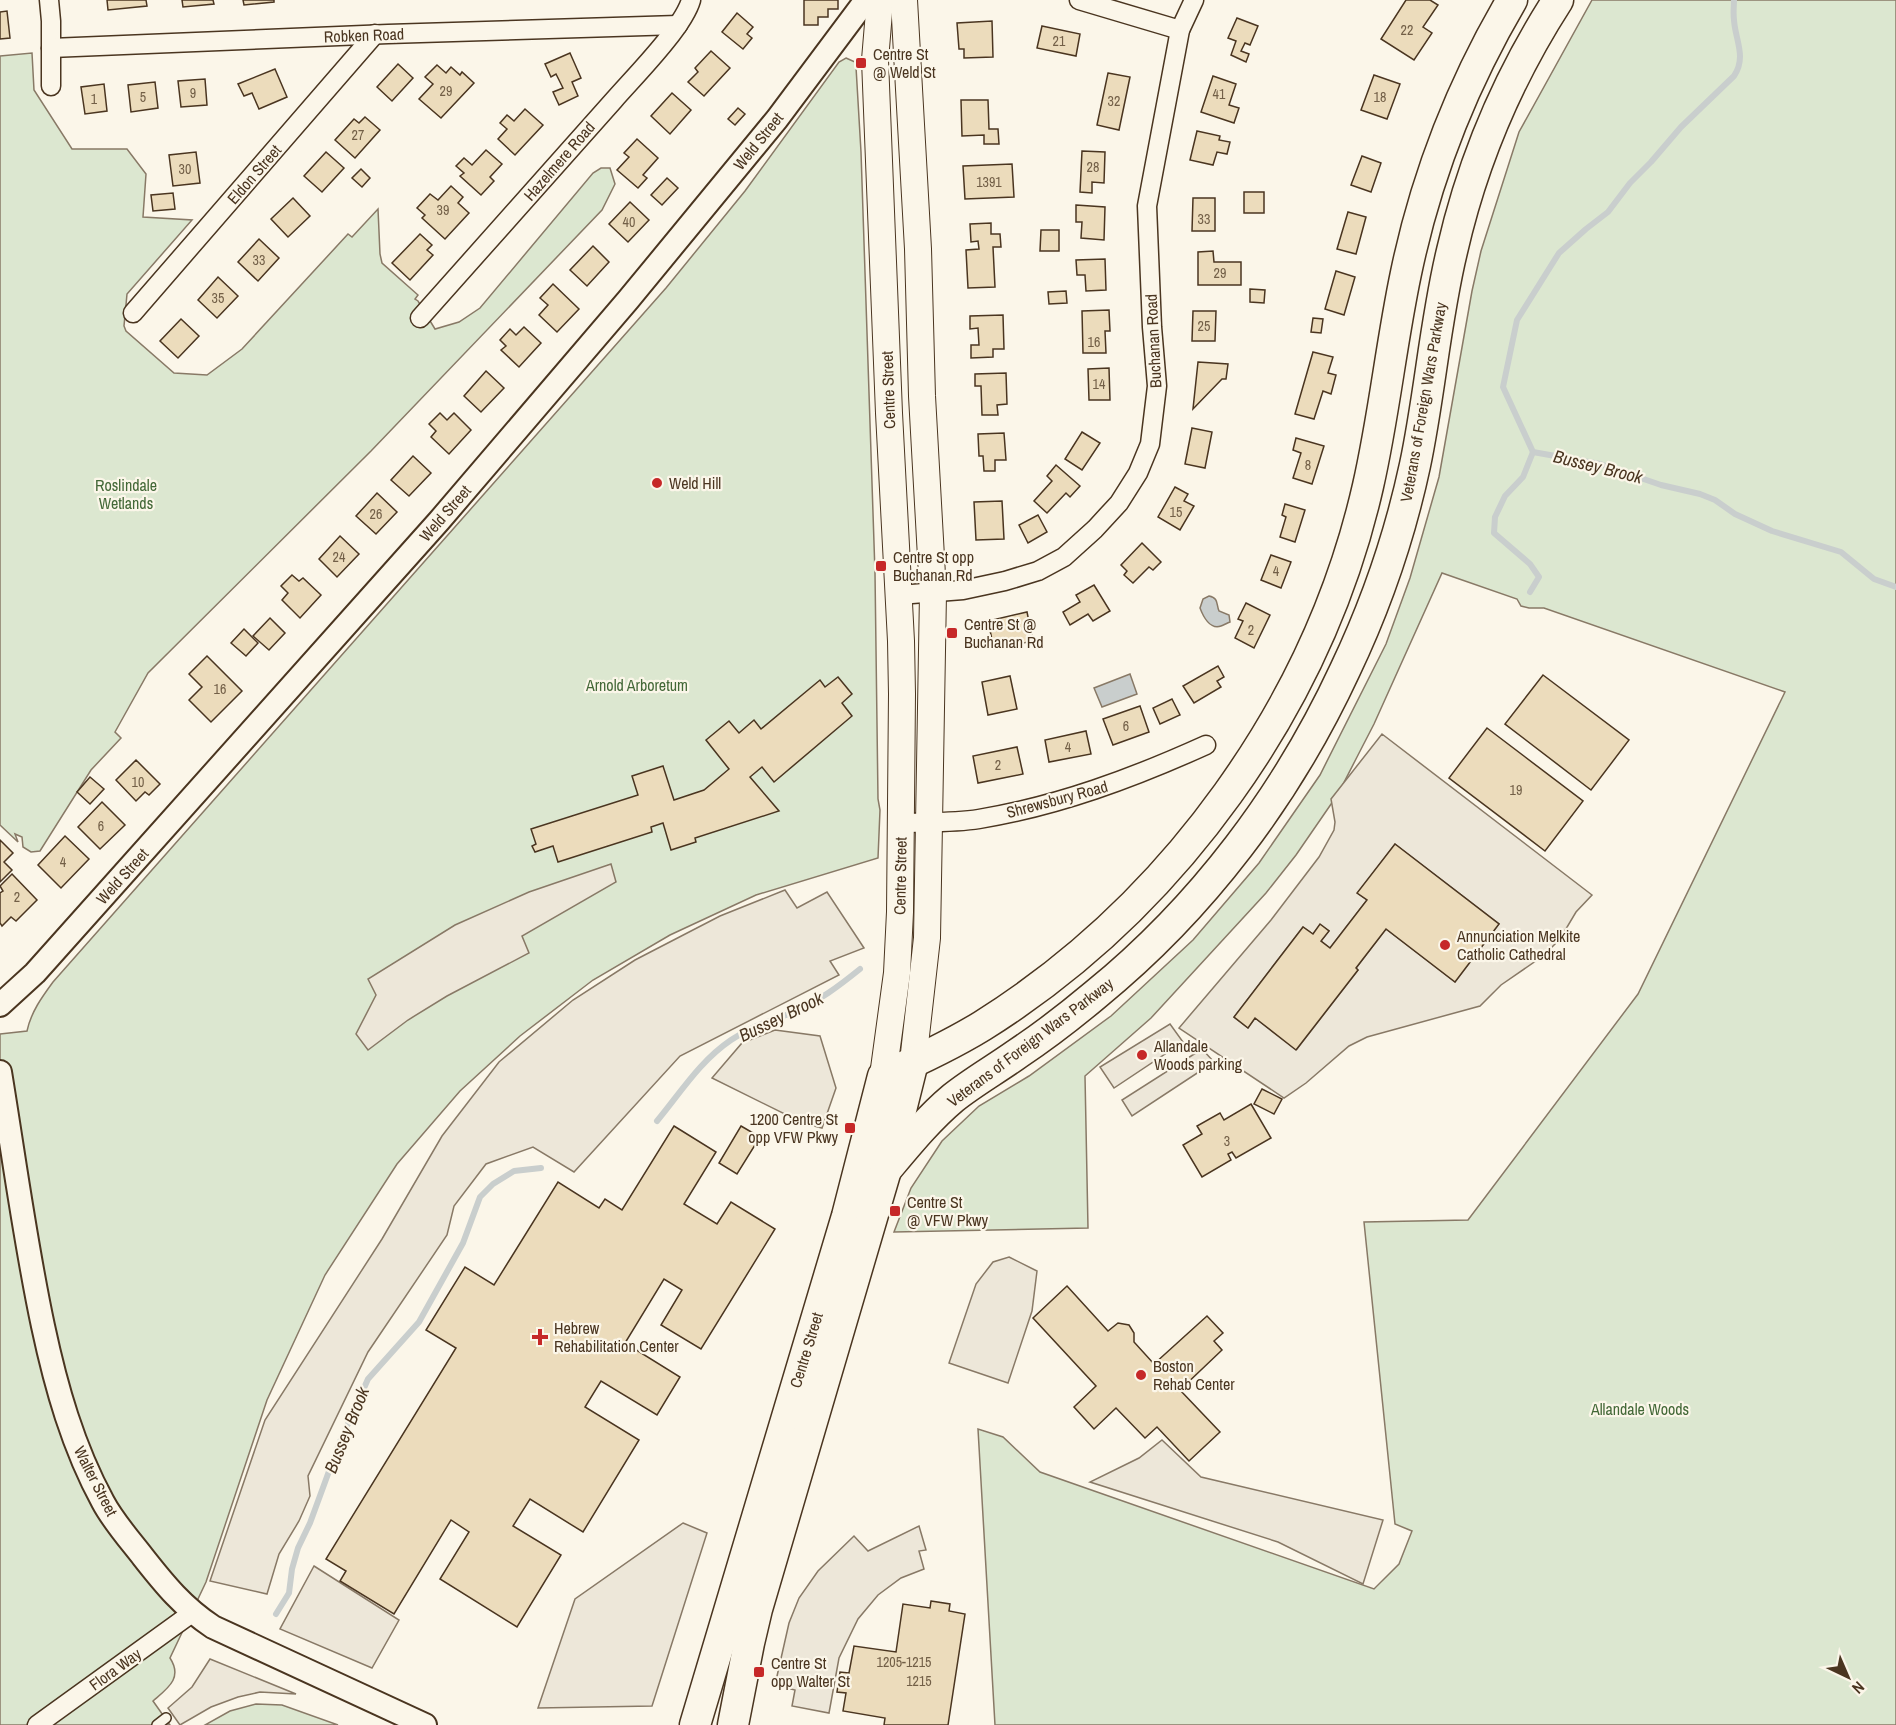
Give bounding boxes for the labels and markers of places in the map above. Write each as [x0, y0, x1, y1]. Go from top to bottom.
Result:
place label: Centre St @ Weld St [873, 43, 936, 83]
marker: Centre St @ Weld St [854, 56, 868, 70]
place label: Weld Hill [669, 472, 721, 494]
marker: Weld Hill [650, 476, 664, 490]
place label: Centre St opp Buchanan Rd [893, 546, 974, 586]
marker: Centre St opp Buchanan Rd [874, 559, 888, 573]
place label: Centre St @ Buchanan Rd [964, 613, 1044, 653]
marker: Centre St @ Buchanan Rd [945, 626, 959, 640]
place label: Annunciation Melkite Catholic Cathedral [1456, 925, 1580, 965]
marker: Annunciation Melkite Catholic Cathedral [1438, 938, 1452, 952]
place label: Allandale Woods parking [1153, 1035, 1243, 1075]
marker: Allandale Woods parking [1135, 1048, 1149, 1062]
place label: 1200 Centre St opp VFW Pkwy [748, 1108, 838, 1148]
marker: 1200 Centre St opp VFW Pkwy [843, 1121, 857, 1135]
place label: Centre St @ VFW Pkwy [907, 1191, 989, 1231]
marker: Centre St @ VFW Pkwy [888, 1204, 902, 1218]
place label: Hebrew Rehabilitation Center [554, 1317, 679, 1357]
marker: Hebrew Rehabilitation Center [531, 1328, 549, 1346]
place label: Boston Rehab Center [1153, 1355, 1235, 1395]
marker: Boston Rehab Center [1134, 1368, 1148, 1382]
place label: Centre St opp Walter St [771, 1652, 850, 1692]
marker: Centre St opp Walter St [752, 1665, 766, 1679]

